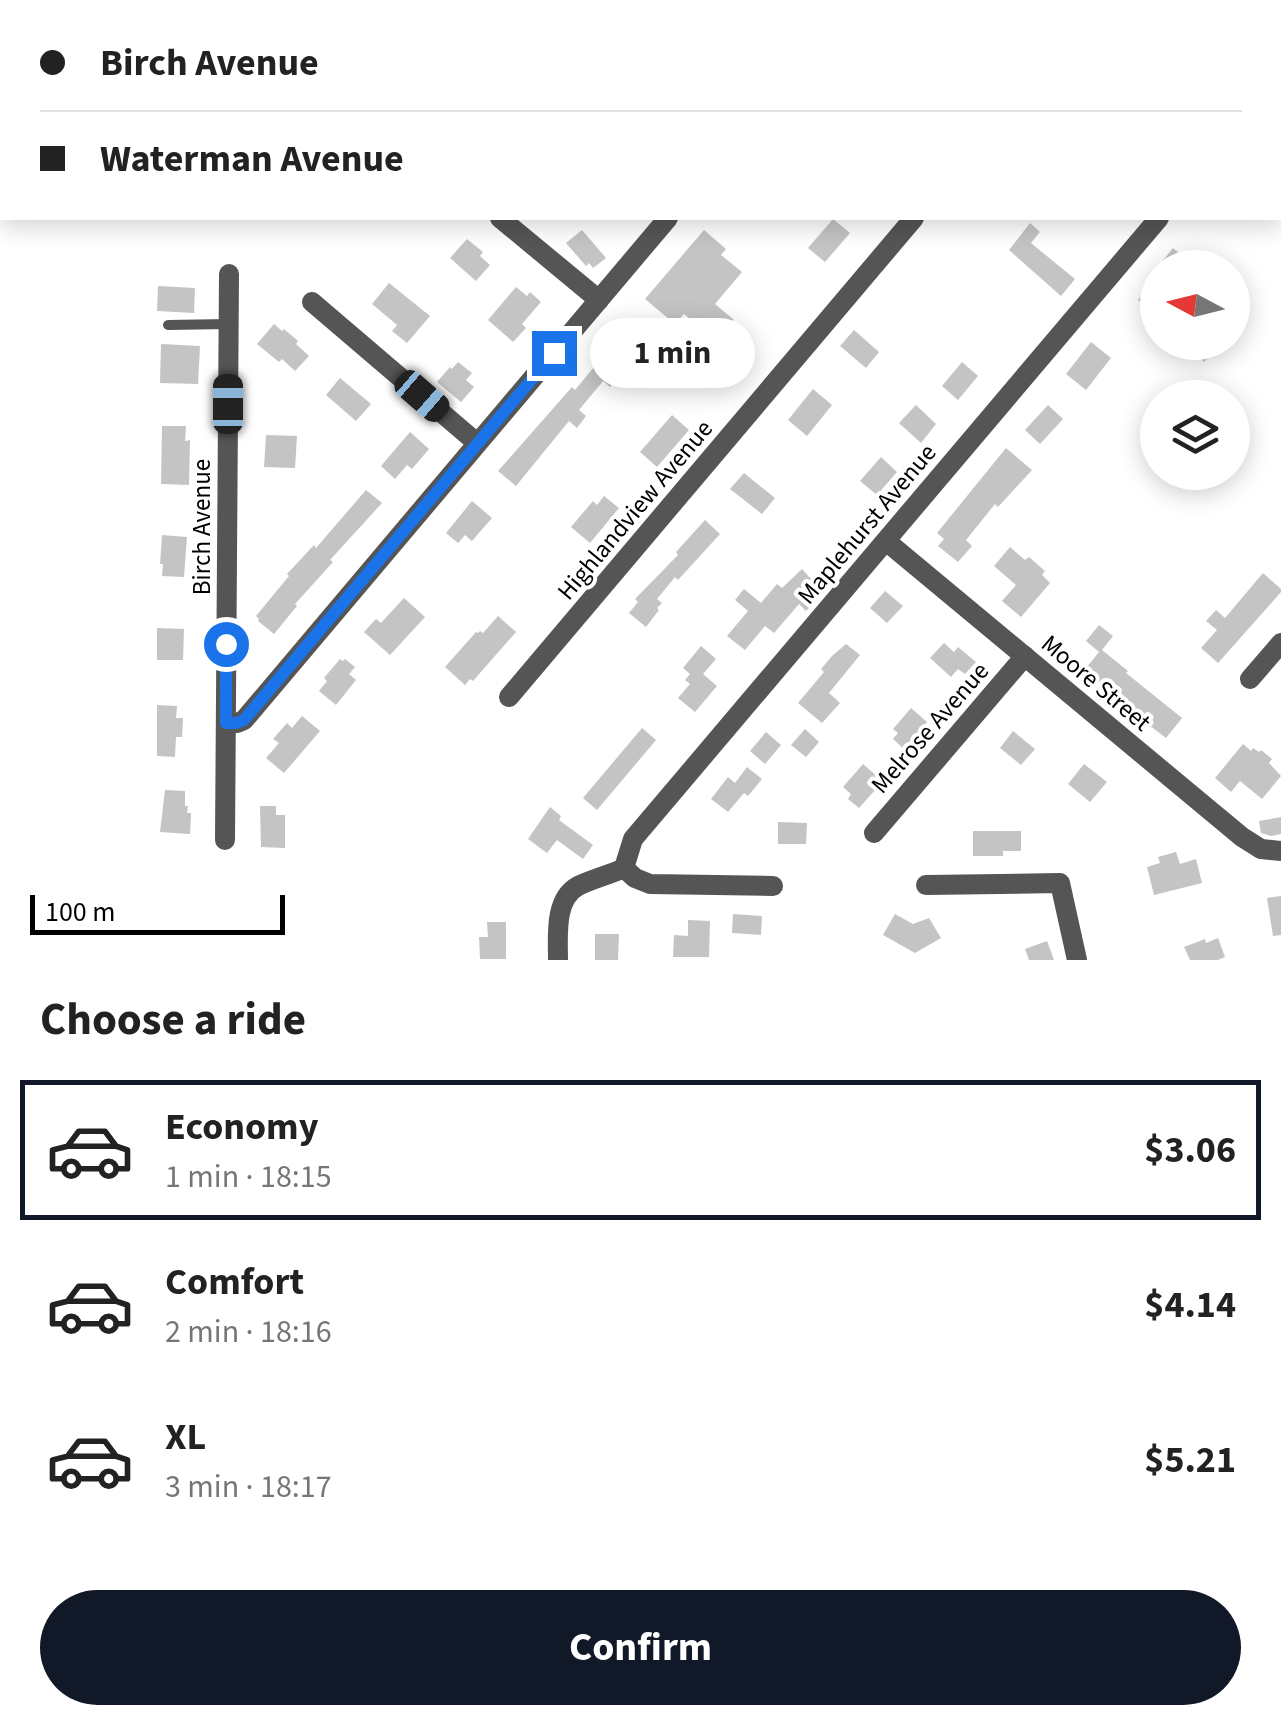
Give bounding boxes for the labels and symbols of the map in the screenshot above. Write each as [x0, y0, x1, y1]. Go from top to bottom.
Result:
north arrow [1140, 250, 1250, 360]
callout: 1 min [589, 318, 754, 388]
route end [532, 331, 577, 376]
car [390, 365, 454, 427]
car [213, 374, 243, 434]
street label: Highlandview Avenue [549, 412, 721, 608]
street label: Maplehurst Avenue [789, 436, 945, 612]
street label: Birch Avenue [184, 459, 220, 595]
route start [204, 622, 249, 667]
street label: Moore Street [1033, 626, 1159, 740]
street label: Melrose Avenue [863, 654, 997, 802]
scale bar [30, 890, 285, 934]

